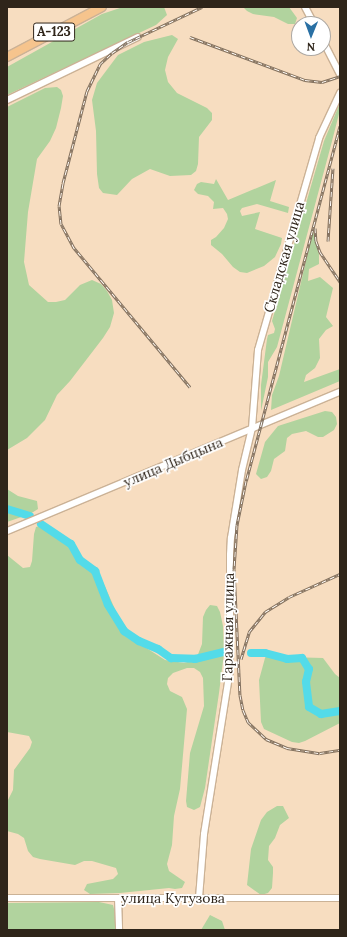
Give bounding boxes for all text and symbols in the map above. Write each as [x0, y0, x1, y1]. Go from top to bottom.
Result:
north arrow [291, 16, 331, 56]
road number: А-123 [33, 21, 75, 43]
text: N [306, 40, 315, 54]
street label: Складская улица [260, 199, 308, 315]
street label: улица Дыбцына [121, 433, 225, 491]
street label: Гаражная улица [219, 572, 237, 682]
street label: улица Кутузова [121, 890, 225, 906]

